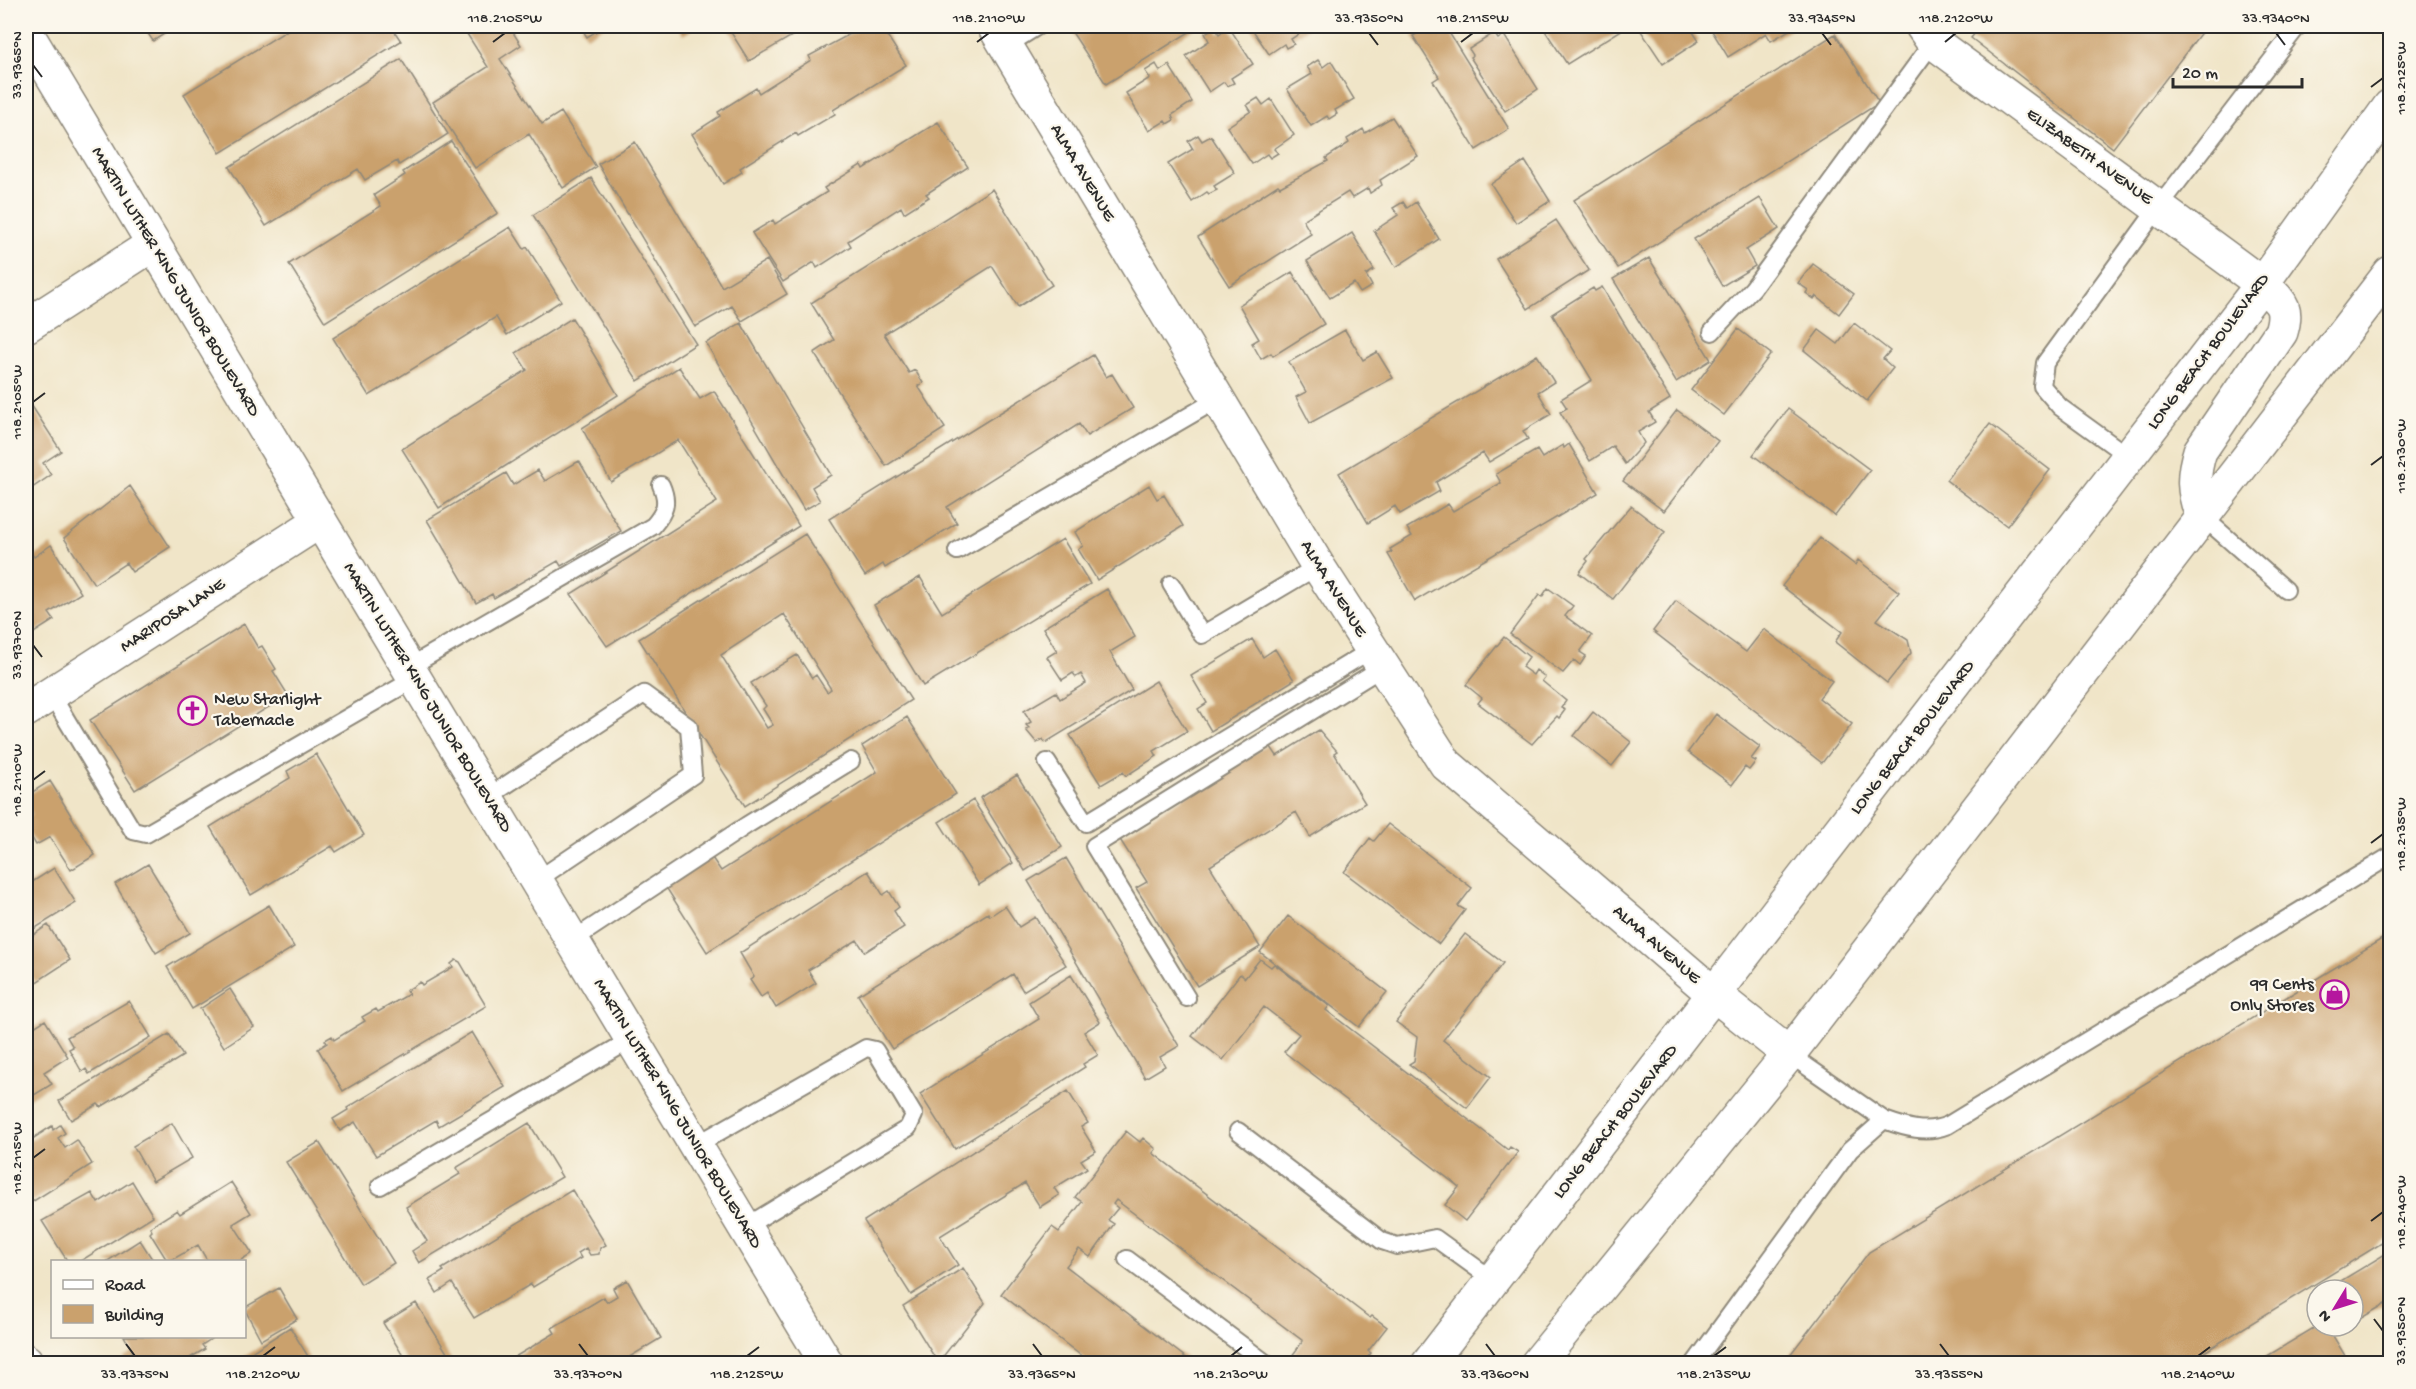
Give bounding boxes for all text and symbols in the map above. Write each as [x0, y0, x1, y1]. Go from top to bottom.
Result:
text: 118.2105°W [467, 10, 542, 28]
text: 118.2110°W [952, 10, 1026, 28]
text: 33.9350°N [1334, 10, 1403, 28]
text: 118.2115°W [1436, 10, 1509, 28]
text: 33.9345°N [1787, 10, 1856, 28]
text: 118.2120°W [1918, 10, 1993, 28]
text: 33.9340°N [2241, 10, 2310, 28]
text: 33.9365°N [9, 31, 27, 100]
text: 118.2125°W [2393, 41, 2411, 116]
scale bar [2173, 51, 2302, 89]
text: 20 m [2182, 64, 2218, 85]
street label: ELIZABETH AVENUE [2022, 104, 2157, 210]
street label: ALMA AVENUE [1045, 121, 1120, 226]
street label: MARTIN LUTHER KING JUNIOR BOULEVARD [86, 143, 264, 421]
street label: LONG BEACH BOULEVARD [2143, 270, 2275, 434]
text: 118.2105°W [9, 365, 27, 440]
text: 118.2130°W [2393, 419, 2411, 494]
street label: ALMA AVENUE [1295, 537, 1371, 642]
street label: MARTIN LUTHER KING JUNIOR BOULEVARD [338, 559, 516, 837]
street label: MARIPOSA LANE [117, 574, 230, 658]
text: 33.9370°N [9, 611, 27, 680]
street label: LONG BEACH BOULEVARD [1846, 656, 1980, 819]
place label: New Starlight Tabernacle [213, 690, 322, 732]
church icon: New Starlight Tabernacle [177, 694, 209, 726]
text: 118.2110°W [9, 743, 27, 817]
text: 118.2135°W [2393, 797, 2411, 872]
street label: ALMA AVENUE [1608, 901, 1705, 989]
street label: MARTIN LUTHER KING JUNIOR BOULEVARD [588, 975, 766, 1253]
place label: 99 Cents Only Stores [2230, 975, 2315, 1017]
shop icon: 99 Cents Only Stores [2319, 979, 2351, 1011]
street label: LONG BEACH BOULEVARD [1549, 1040, 1683, 1203]
text: 118.2115°W [9, 1122, 27, 1195]
text: 118.2140°W [2393, 1175, 2411, 1250]
legend [51, 1260, 246, 1338]
text: Road [105, 1276, 146, 1297]
north arrow [2305, 1278, 2365, 1338]
text: 33.9350°N [2393, 1297, 2411, 1366]
text: N [2315, 1305, 2337, 1325]
text: Building [104, 1306, 164, 1327]
text: 33.9375°N [100, 1366, 169, 1384]
text: 118.2120°W [225, 1366, 300, 1384]
text: 33.9370°N [553, 1366, 622, 1384]
text: 118.2125°W [709, 1366, 784, 1384]
text: 33.9365°N [1007, 1366, 1076, 1384]
text: 118.2130°W [1193, 1366, 1268, 1384]
text: 33.9360°N [1460, 1366, 1529, 1384]
text: 118.2135°W [1676, 1366, 1751, 1384]
text: 33.9355°N [1914, 1366, 1983, 1384]
text: 118.2140°W [2160, 1366, 2235, 1384]

